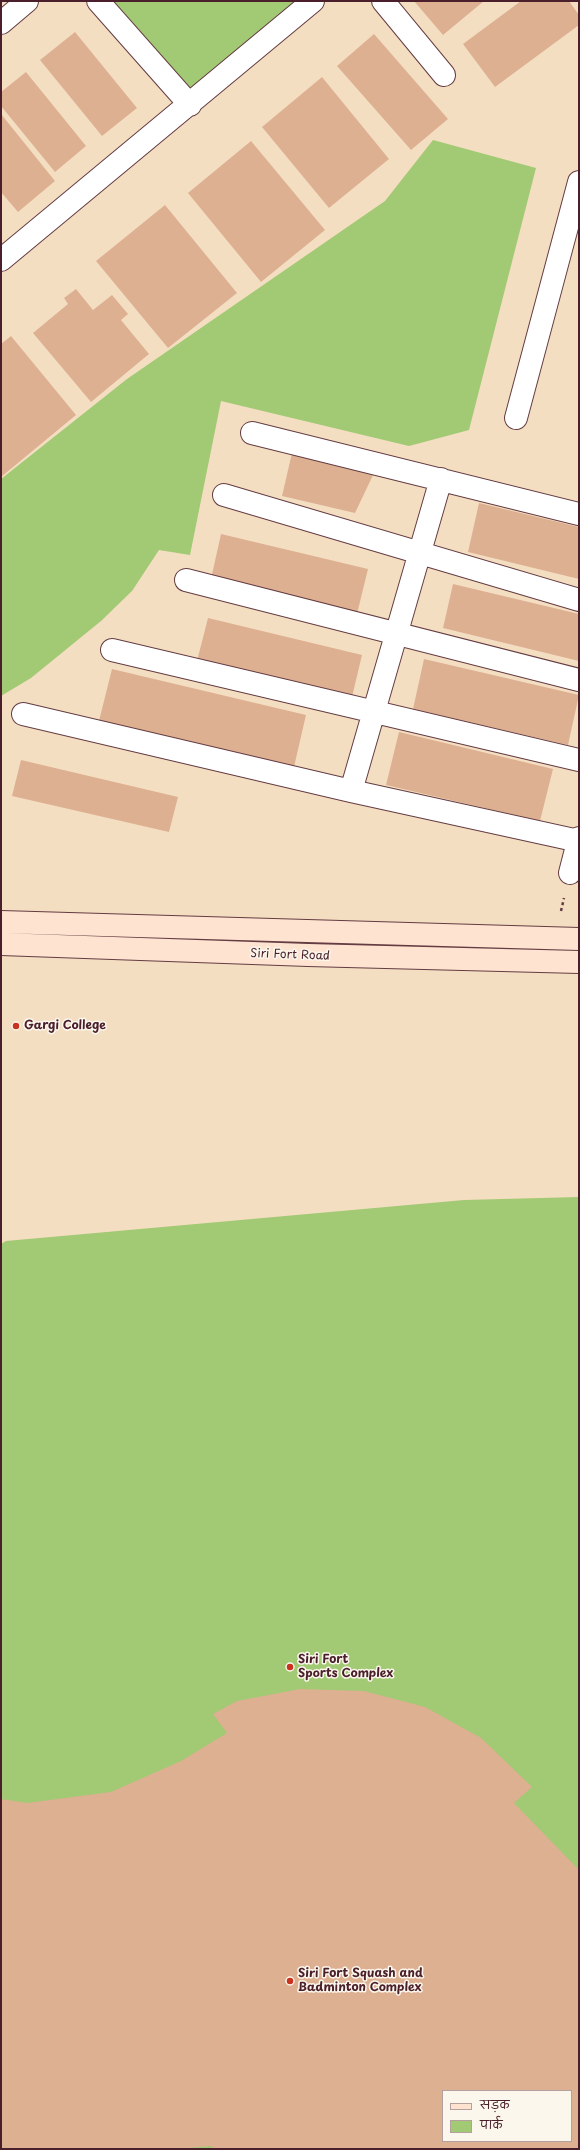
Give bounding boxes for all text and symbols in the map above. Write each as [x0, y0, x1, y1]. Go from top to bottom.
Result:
street label: Siri Fort Road [250, 946, 330, 964]
place label: Gargi College [24, 1019, 106, 1033]
marker: Gargi College [11, 1021, 21, 1031]
place label: Siri Fort Sports Complex [298, 1653, 393, 1681]
marker: Siri Fort Sports Complex [285, 1662, 295, 1672]
place label: Siri Fort Squash and Badminton Complex [298, 1967, 423, 1995]
marker: Siri Fort Squash and Badminton Complex [285, 1976, 295, 1986]
legend [442, 2090, 572, 2142]
text: सड़क [480, 2095, 510, 2113]
text: पार्क [480, 2115, 503, 2133]

